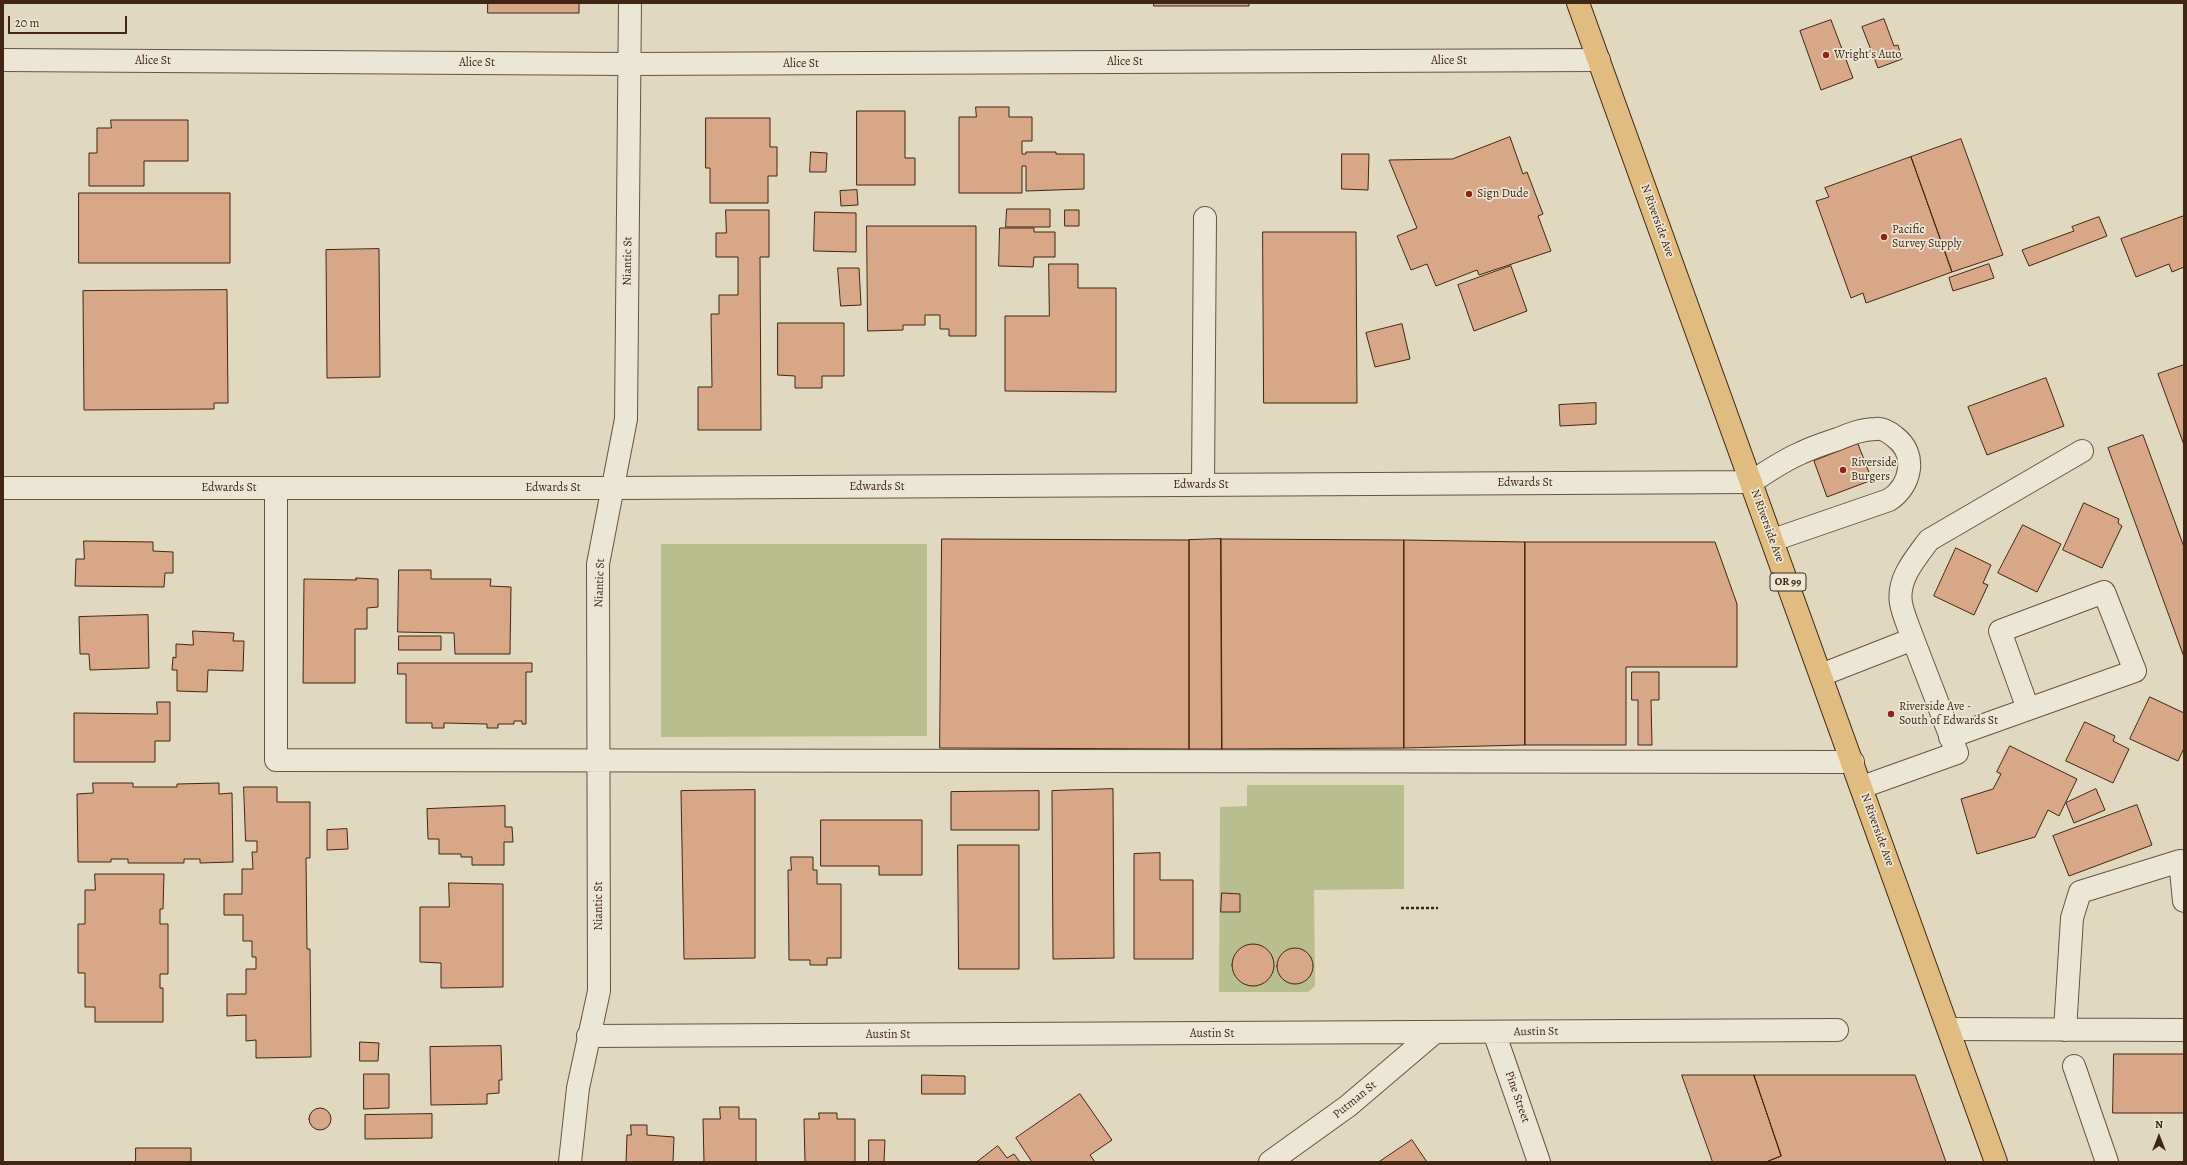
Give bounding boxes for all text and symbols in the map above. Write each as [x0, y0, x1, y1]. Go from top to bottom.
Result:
scale bar [10, 8, 129, 34]
text: 20 m [15, 15, 39, 31]
place label: Wright's Auto [1834, 48, 1902, 62]
marker: Wright's Auto [1821, 50, 1831, 60]
street label: Alice St [135, 54, 171, 68]
street label: Alice St [1431, 54, 1467, 68]
street label: Alice St [1107, 55, 1143, 69]
street label: Alice St [459, 56, 495, 70]
street label: Alice St [783, 57, 819, 71]
street label: N Riverside Ave [1637, 183, 1677, 259]
place label: Sign Dude [1477, 187, 1528, 201]
marker: Sign Dude [1464, 189, 1474, 199]
place label: Pacific Survey Supply [1892, 223, 1962, 251]
marker: Pacific Survey Supply [1879, 232, 1889, 242]
street label: Niantic St [620, 236, 636, 286]
place label: Riverside Burgers [1851, 456, 1897, 484]
marker: Riverside Burgers [1838, 465, 1848, 475]
street label: Edwards St [1497, 476, 1553, 490]
street label: Edwards St [1173, 478, 1229, 492]
street label: Edwards St [849, 480, 905, 494]
street label: Edwards St [201, 481, 257, 495]
street label: Edwards St [525, 481, 581, 495]
street label: N Riverside Ave [1747, 488, 1787, 564]
street label: Niantic St [592, 558, 608, 608]
road number: OR 99 [1770, 573, 1806, 591]
place label: Riverside Ave - South of Edwards St [1899, 700, 1998, 728]
marker: Riverside Ave - South of Edwards St [1886, 709, 1896, 719]
street label: N Riverside Ave [1857, 792, 1897, 868]
street label: Niantic St [592, 881, 606, 931]
street label: Austin St [1514, 1024, 1558, 1040]
street label: Austin St [1190, 1027, 1234, 1041]
street label: Austin St [866, 1028, 910, 1042]
street label: Pine Street [1501, 1069, 1533, 1125]
street label: Putman St [1330, 1078, 1380, 1122]
north arrow [2139, 1117, 2179, 1157]
text: N [2155, 1117, 2163, 1132]

